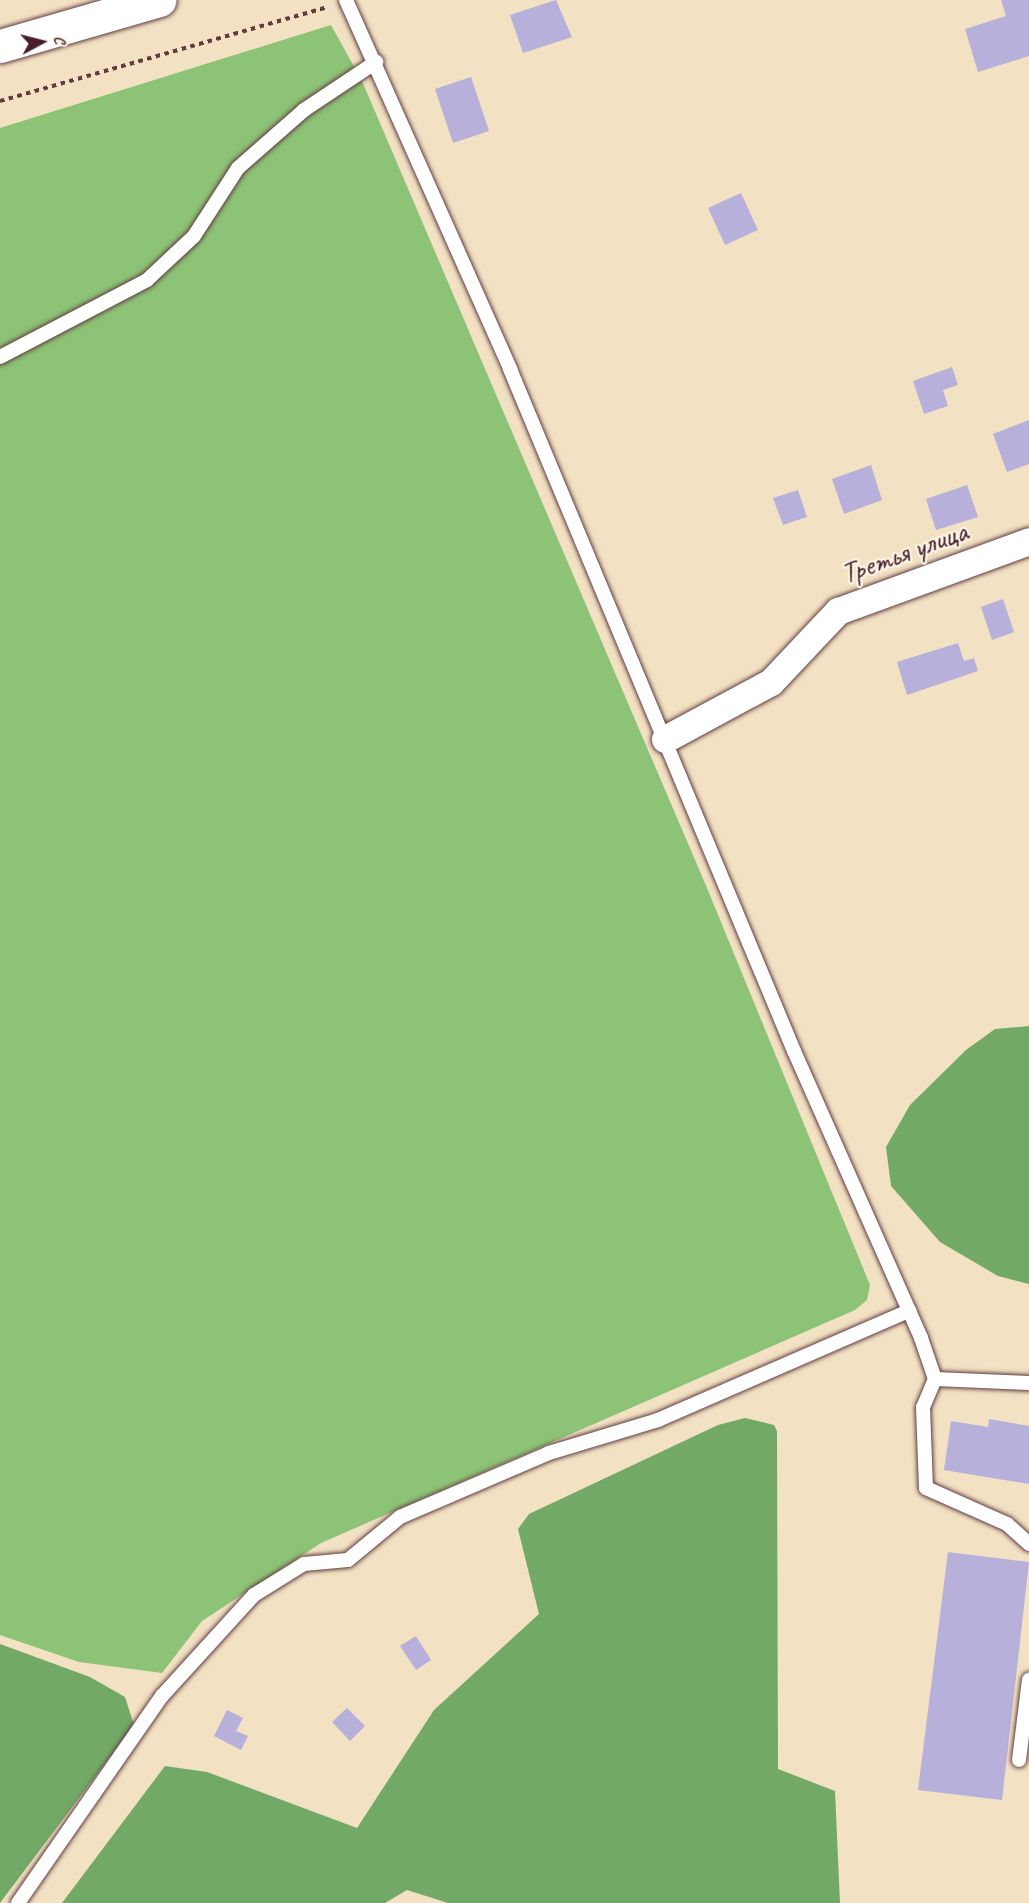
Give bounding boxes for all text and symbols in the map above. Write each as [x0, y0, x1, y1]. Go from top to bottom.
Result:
north arrow [12, 12, 72, 72]
text: С [49, 35, 70, 45]
street label: Третья улица [835, 512, 973, 592]

